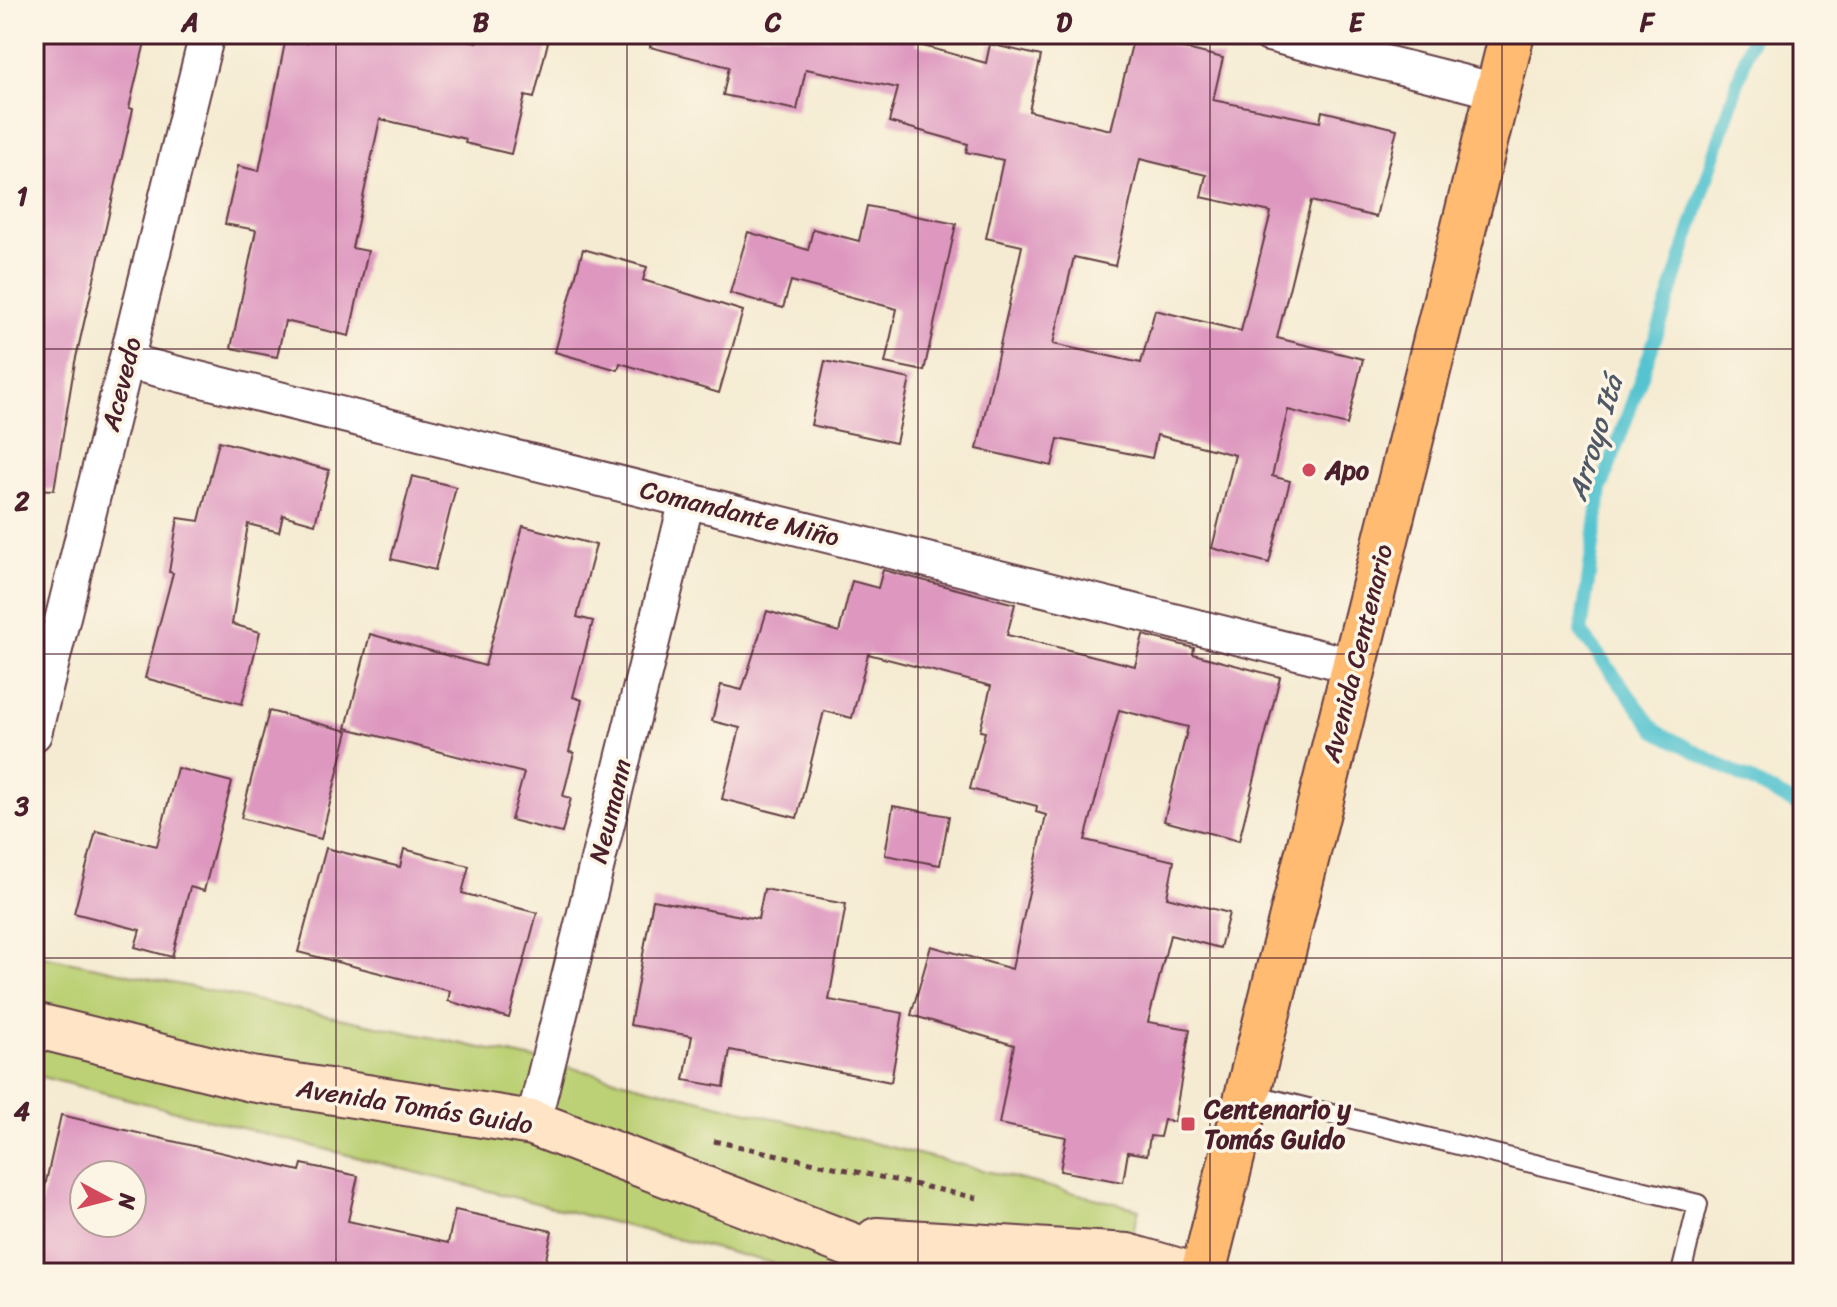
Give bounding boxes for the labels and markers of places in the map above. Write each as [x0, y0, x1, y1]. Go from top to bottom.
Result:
place label: Apo [1324, 447, 1370, 493]
marker: Apo [1300, 461, 1318, 479]
place label: Centenario y Tomás Guido [1203, 1086, 1351, 1162]
marker: Centenario y Tomás Guido [1179, 1115, 1197, 1133]

